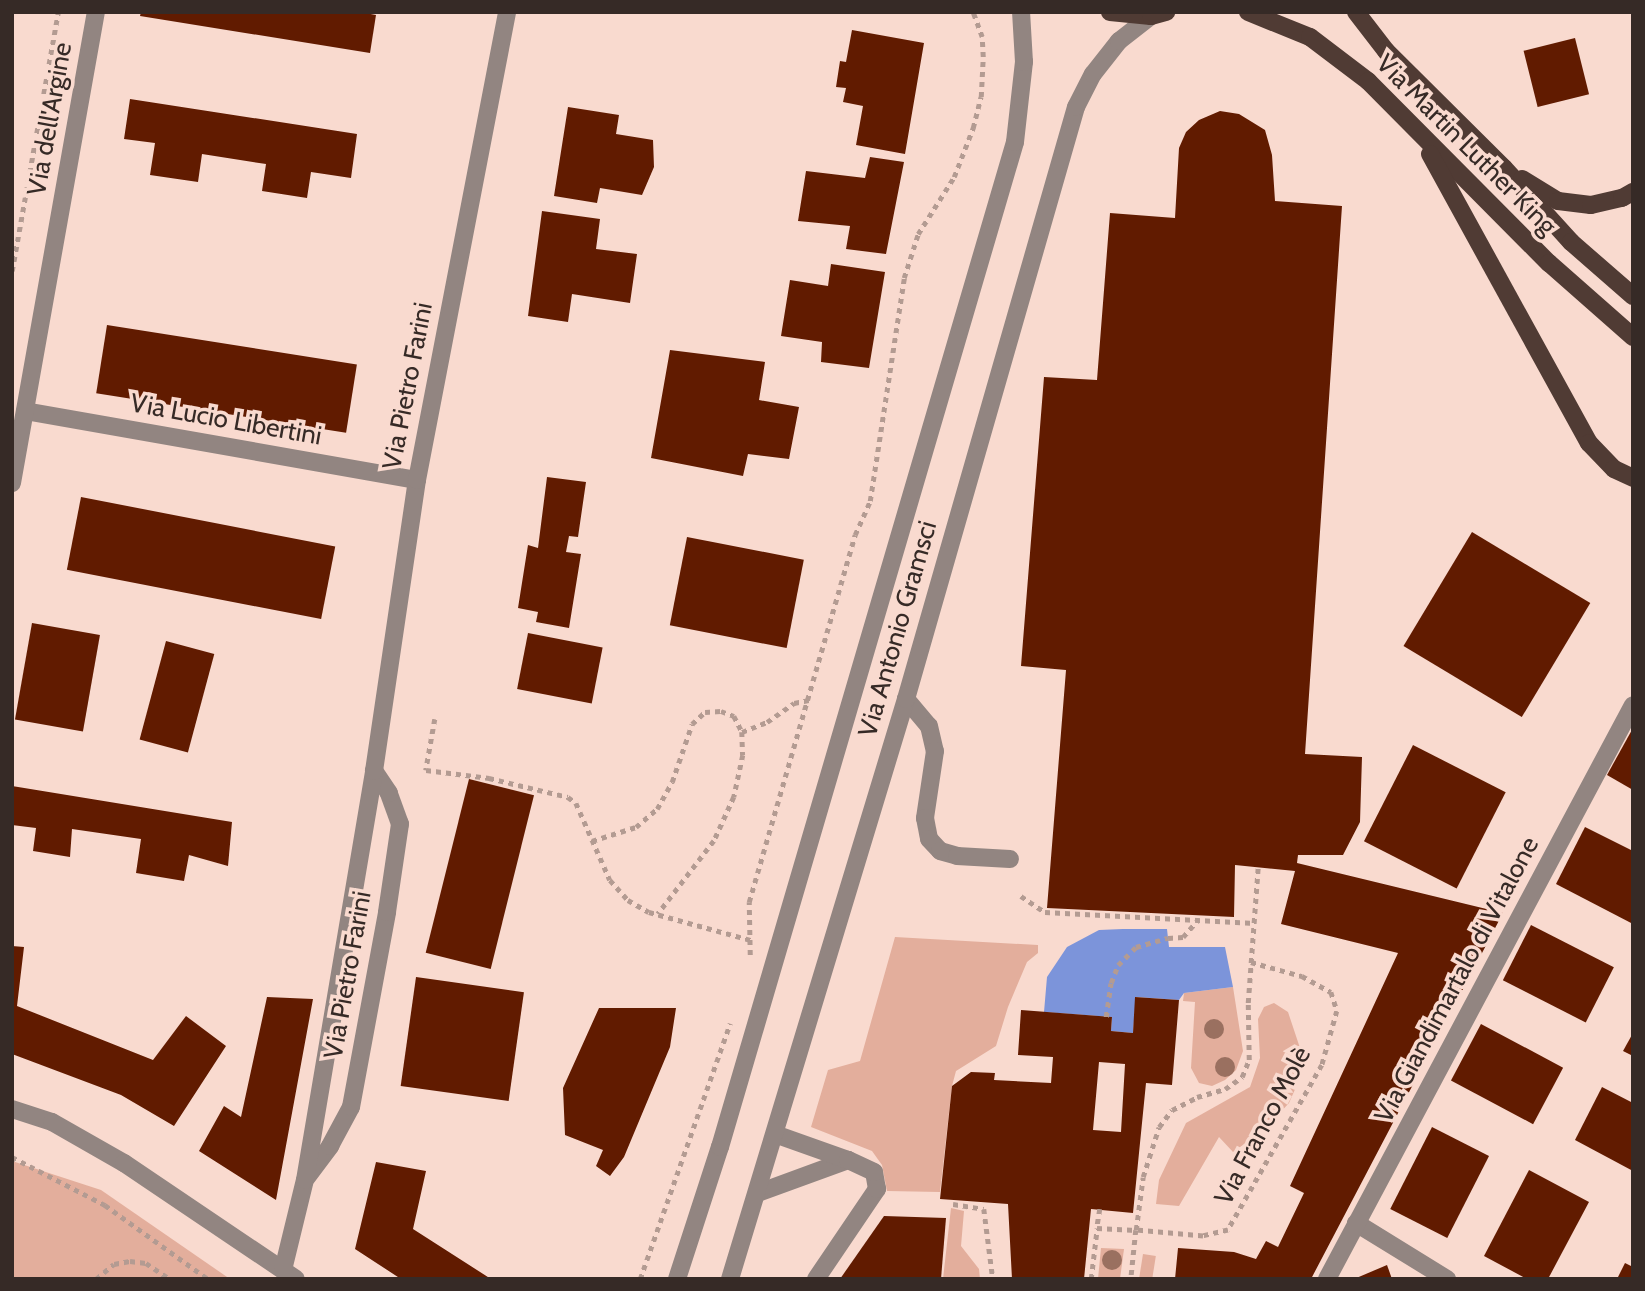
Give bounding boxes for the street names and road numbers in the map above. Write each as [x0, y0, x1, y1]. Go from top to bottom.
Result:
street label: Via dell'Argine [21, 40, 79, 198]
street label: Via Martin Luther King [1369, 48, 1563, 242]
street label: Via Pietro Farini [377, 300, 439, 472]
street label: Via Lucio Libertini [128, 388, 324, 452]
street label: Via Antonio Gramsci [852, 517, 944, 741]
street label: Via Giandimartalo di Vitalone [1368, 832, 1546, 1128]
street label: Via Pietro Farini [318, 889, 378, 1061]
street label: Via Franco Molè [1208, 1042, 1318, 1210]

